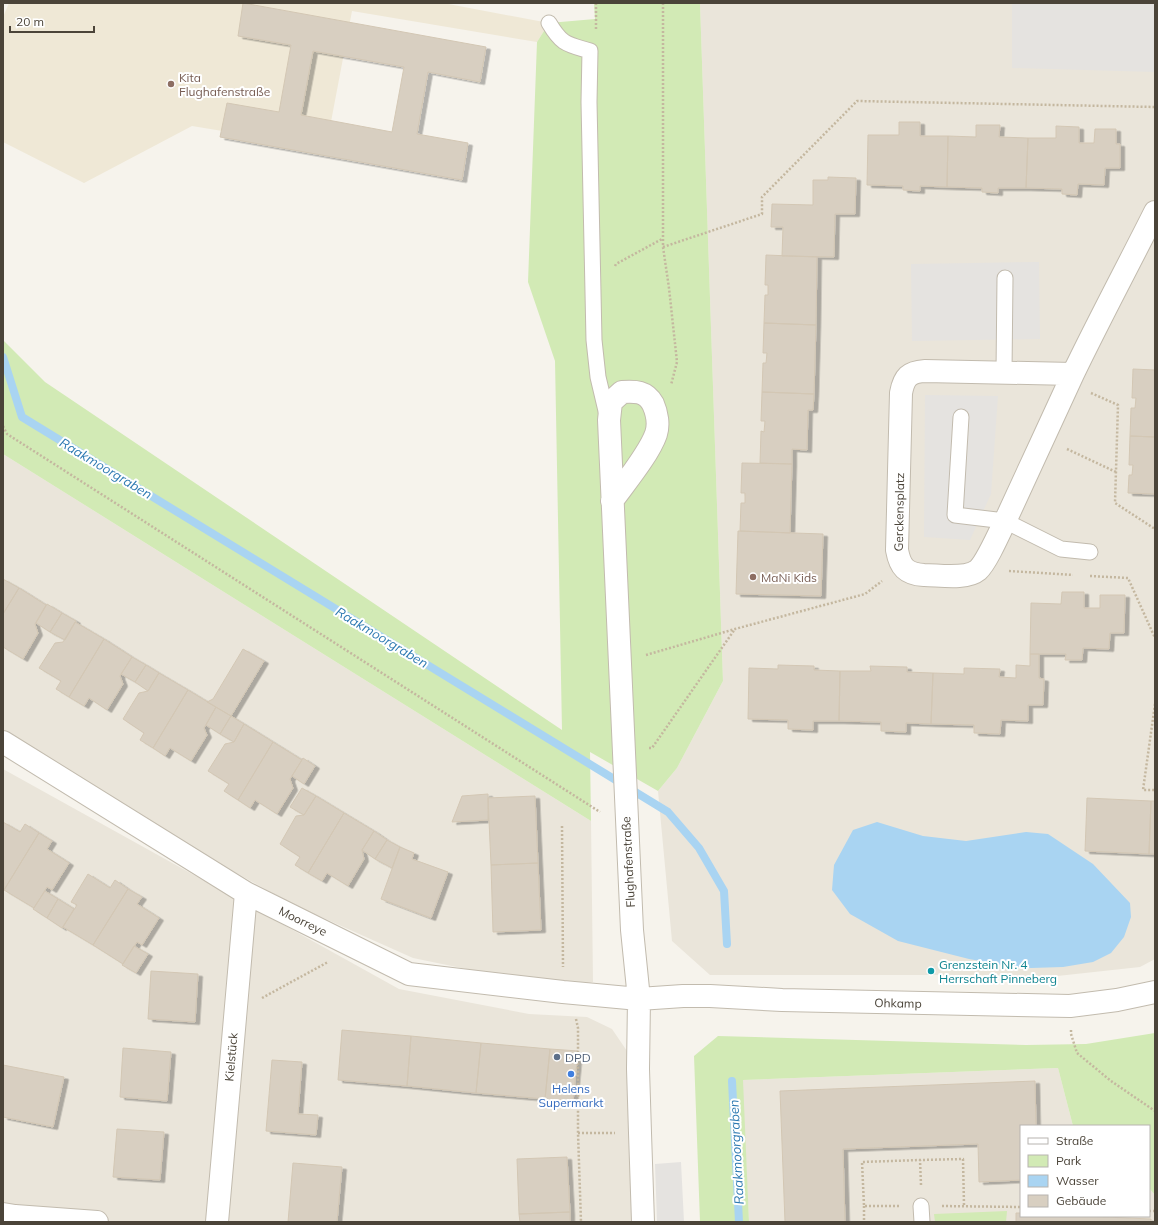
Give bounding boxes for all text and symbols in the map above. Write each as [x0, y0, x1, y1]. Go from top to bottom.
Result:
scale bar [10, 8, 94, 34]
text: 20 m [16, 14, 44, 29]
place label: Kita Flughafenstraße [179, 70, 270, 99]
marker: Kita Flughafenstraße [166, 79, 176, 89]
water label: Raakmoorgraben [57, 434, 155, 502]
street label: Gerckensplatz [891, 473, 907, 551]
place label: MaNi Kids [761, 570, 817, 585]
marker: MaNi Kids [748, 572, 758, 582]
water label: Raakmoorgraben [333, 603, 431, 671]
street label: Flughafenstraße [618, 816, 638, 908]
street label: Moorreye [276, 903, 330, 939]
place label: Grenzstein Nr. 4 Herrschaft Pinneberg [939, 957, 1057, 986]
marker: Grenzstein Nr. 4 Herrschaft Pinneberg [926, 966, 936, 976]
street label: Ohkamp [874, 995, 922, 1011]
street label: Kielstück [221, 1031, 241, 1082]
place label: DPD [565, 1050, 591, 1065]
marker: DPD [552, 1052, 562, 1062]
marker: Helens Supermarkt [566, 1069, 576, 1079]
place label: Helens Supermarkt [539, 1081, 603, 1110]
water label: Raakmoorgraben [725, 1099, 747, 1205]
legend [1020, 1125, 1150, 1217]
text: Straße [1056, 1133, 1093, 1148]
text: Park [1056, 1153, 1082, 1168]
text: Wasser [1056, 1173, 1099, 1188]
text: Gebäude [1056, 1193, 1106, 1208]

